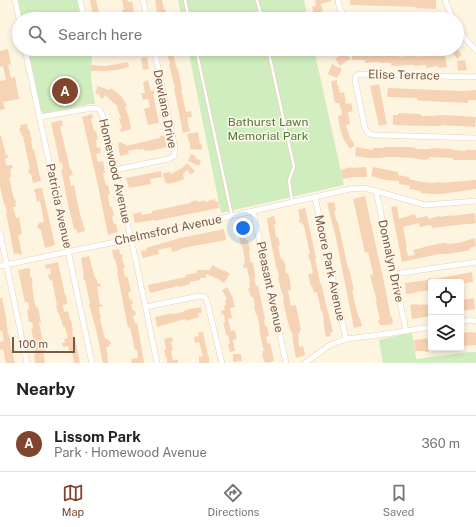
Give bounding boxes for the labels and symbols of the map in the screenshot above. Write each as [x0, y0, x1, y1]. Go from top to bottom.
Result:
street label: Elise Terrace [368, 67, 440, 83]
street label: Dewlane Drive [151, 68, 180, 150]
pin: A [52, 76, 78, 106]
park label: Bathurst Lawn Memorial Park [228, 115, 309, 143]
street label: Homewood Avenue [96, 117, 134, 225]
street label: Patricia Avenue [43, 162, 75, 250]
street label: Chelmsford Avenue [113, 212, 223, 248]
street label: Moore Park Avenue [312, 214, 348, 322]
your location [233, 218, 253, 238]
street label: Donnalyn Drive [375, 218, 407, 304]
street label: Pleasant Avenue [254, 240, 286, 334]
scale bar [12, 335, 75, 354]

